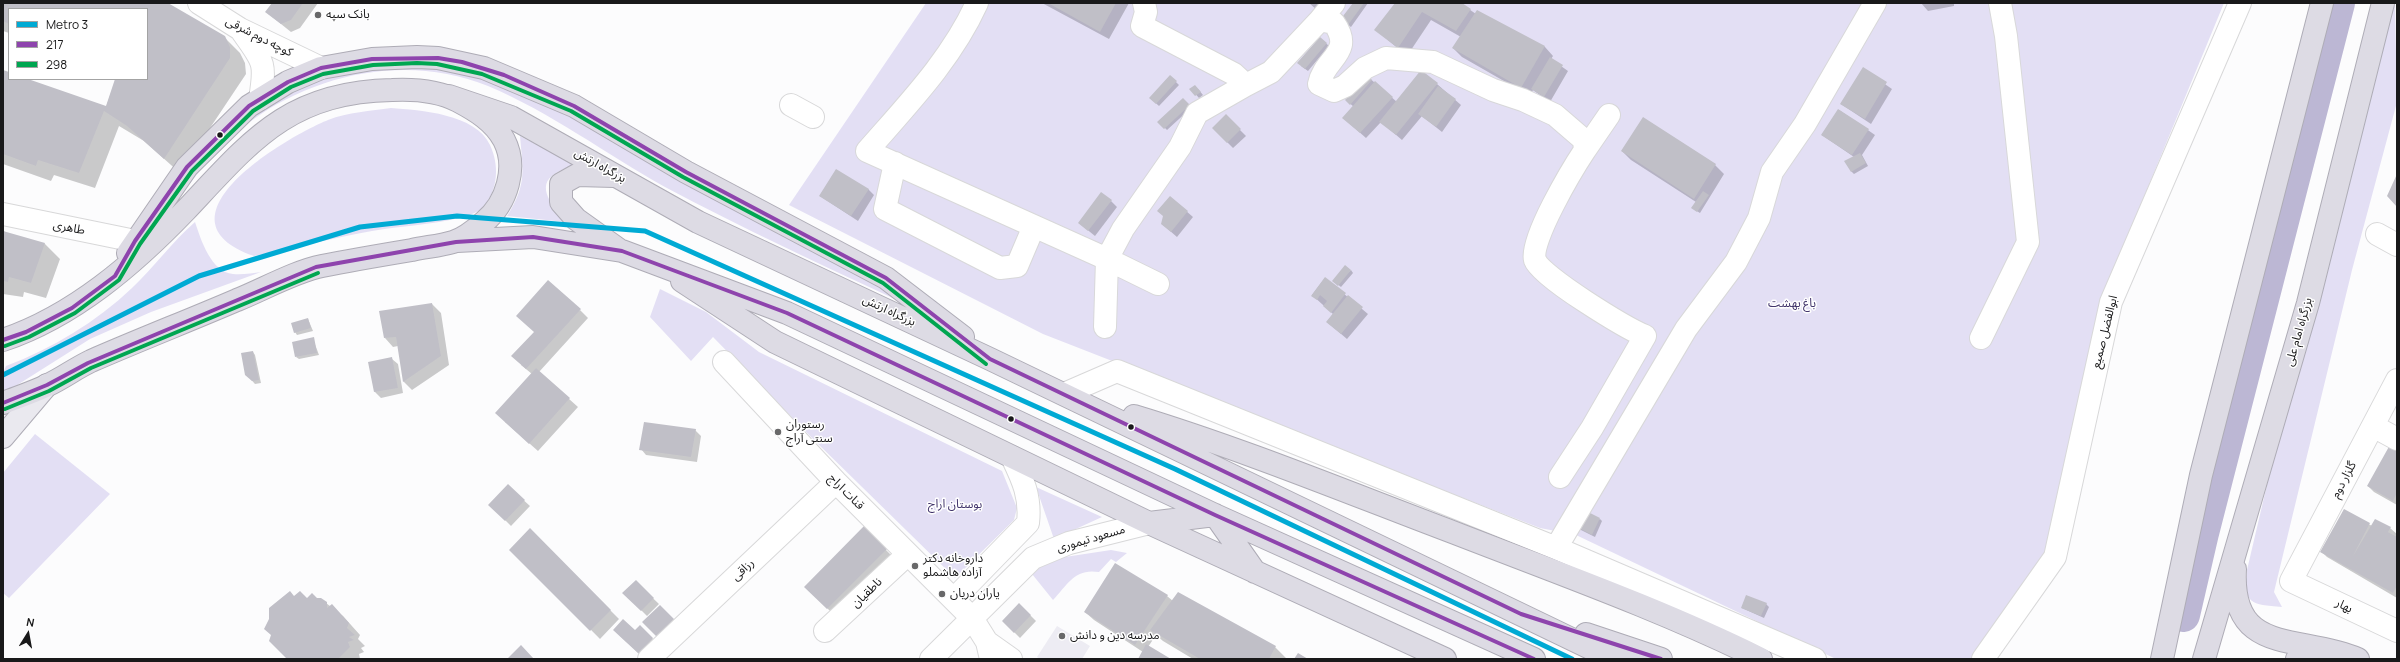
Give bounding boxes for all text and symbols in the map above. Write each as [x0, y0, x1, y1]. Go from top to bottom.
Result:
legend [8, 8, 148, 80]
place label: بانک سپه [326, 8, 370, 22]
marker: بانک سپه [313, 10, 323, 20]
street label: کوچه دوم شرقی [223, 14, 295, 60]
text: Metro 3 [46, 16, 88, 33]
text: 217 [46, 36, 64, 53]
text: 298 [46, 56, 67, 73]
unlabelled marker [215, 130, 225, 140]
street label: بزرگراه ارتش [572, 146, 628, 186]
street label: طاهری [52, 218, 86, 238]
street label: بزرگراه ارتش [860, 292, 918, 330]
street label: ابوالفضل صمیع [2089, 294, 2121, 370]
street label: بزرگراه امام علی [2282, 296, 2316, 368]
park label: باغ بهشت [1768, 297, 1816, 311]
unlabelled marker [1006, 414, 1016, 424]
place label: رستوران سنتی آراج [786, 418, 833, 446]
unlabelled marker [1126, 422, 1136, 432]
marker: رستوران سنتی آراج [773, 427, 783, 437]
street label: گلزار دوم [2328, 459, 2360, 501]
street label: قنات اراج [825, 471, 867, 513]
park label: بوستان اراج [928, 498, 982, 512]
street label: مسعود تیموری [1055, 522, 1127, 556]
place label: داروخانه دکتر آزاده هاشملو [923, 552, 983, 580]
street label: رزاقی [729, 556, 757, 584]
marker: داروخانه دکتر آزاده هاشملو [910, 561, 920, 571]
street label: ناطقیان [849, 575, 885, 611]
place label: یاران دریان [950, 587, 1000, 601]
marker: یاران دریان [937, 589, 947, 599]
street label: بهار [2333, 596, 2355, 616]
north arrow [8, 614, 48, 654]
text: N [25, 614, 36, 630]
place label: مدرسه دین و دانش [1070, 629, 1160, 643]
marker: مدرسه دین و دانش [1057, 631, 1067, 641]

